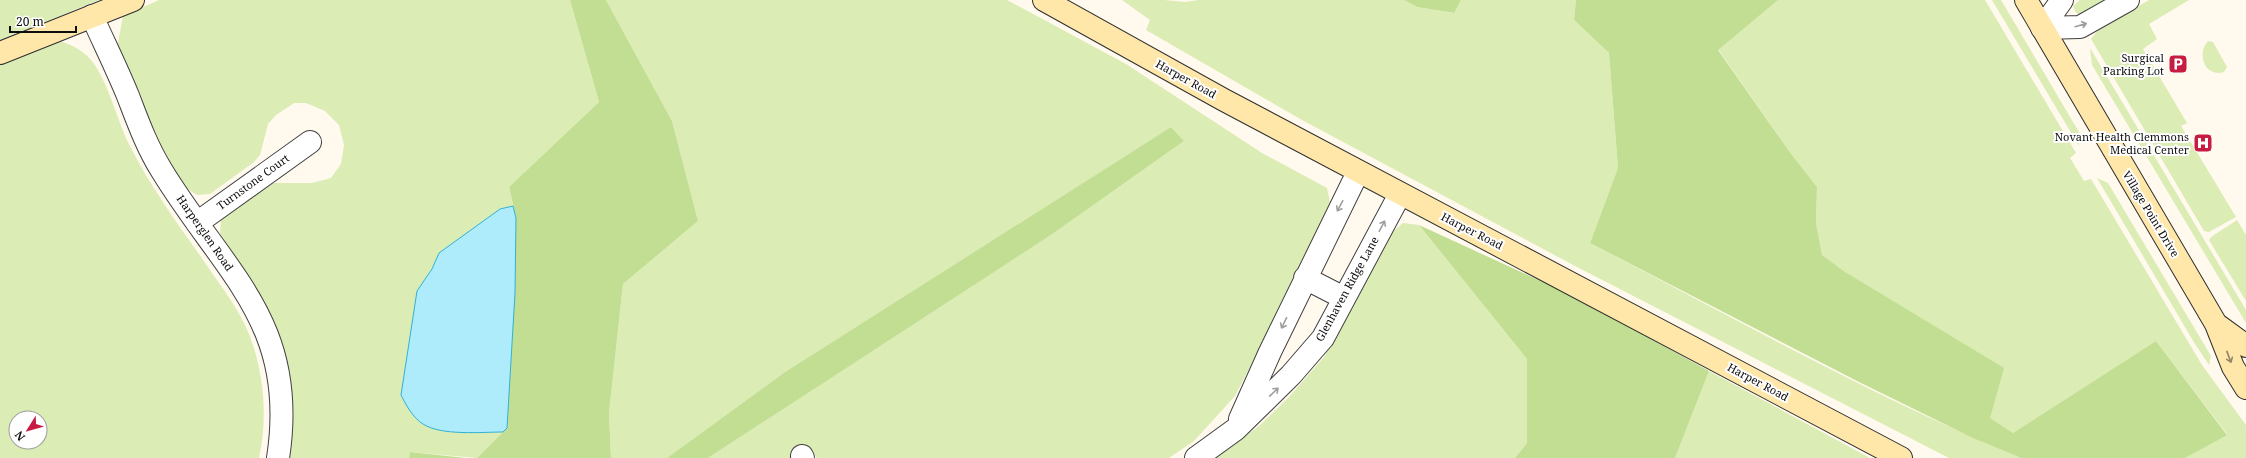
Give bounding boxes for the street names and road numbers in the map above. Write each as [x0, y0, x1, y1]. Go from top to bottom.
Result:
street label: Harper Road [1153, 56, 1220, 102]
street label: Turnstone Court [213, 150, 292, 213]
street label: Village Point Drive [2120, 168, 2183, 260]
street label: Harperglen Road [174, 192, 237, 274]
street label: Harper Road [1439, 209, 1506, 253]
street label: Glenhaven Ridge Lane [1311, 234, 1382, 344]
street label: Harper Road [1725, 359, 1792, 404]

